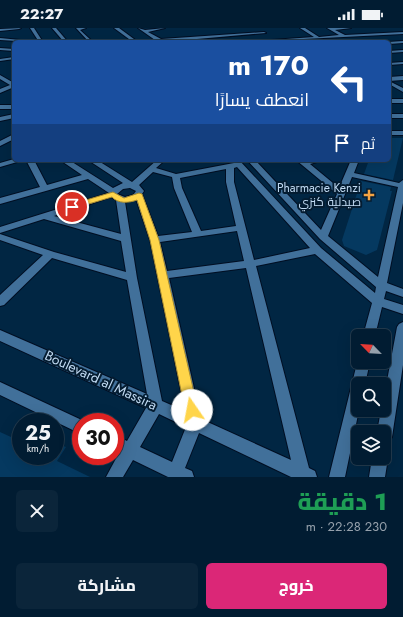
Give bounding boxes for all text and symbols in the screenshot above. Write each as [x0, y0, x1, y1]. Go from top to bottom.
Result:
text: 22:27 [20, 3, 63, 25]
text: 170 m [228, 45, 309, 86]
icon: left [323, 56, 375, 108]
text: انعطف يسارًا [215, 87, 309, 113]
icon: arrive [331, 132, 353, 154]
text: ثم [361, 133, 375, 155]
place label: Pharmacie Kenzi صيدلية كنزي [277, 179, 361, 212]
pin [55, 190, 89, 224]
marker: Pharmacie Kenzi صيدلية كنزي [364, 190, 374, 200]
icon: arrive [61, 196, 83, 218]
north arrow [351, 329, 391, 369]
map controls [351, 329, 391, 465]
street label: Boulevard al Massira [42, 345, 160, 415]
button: search [351, 377, 391, 417]
position arrow [171, 389, 213, 431]
speed limit sign: 30 [72, 413, 124, 465]
text: 25 [25, 419, 51, 448]
button: layers [351, 425, 391, 465]
text: km/h [27, 441, 49, 456]
text: 1 دقيقة [297, 484, 387, 519]
button: close [16, 490, 58, 532]
text: 230 m · 22:28 [306, 517, 387, 536]
button: مشاركة [16, 563, 198, 609]
button: خروج [206, 563, 387, 609]

